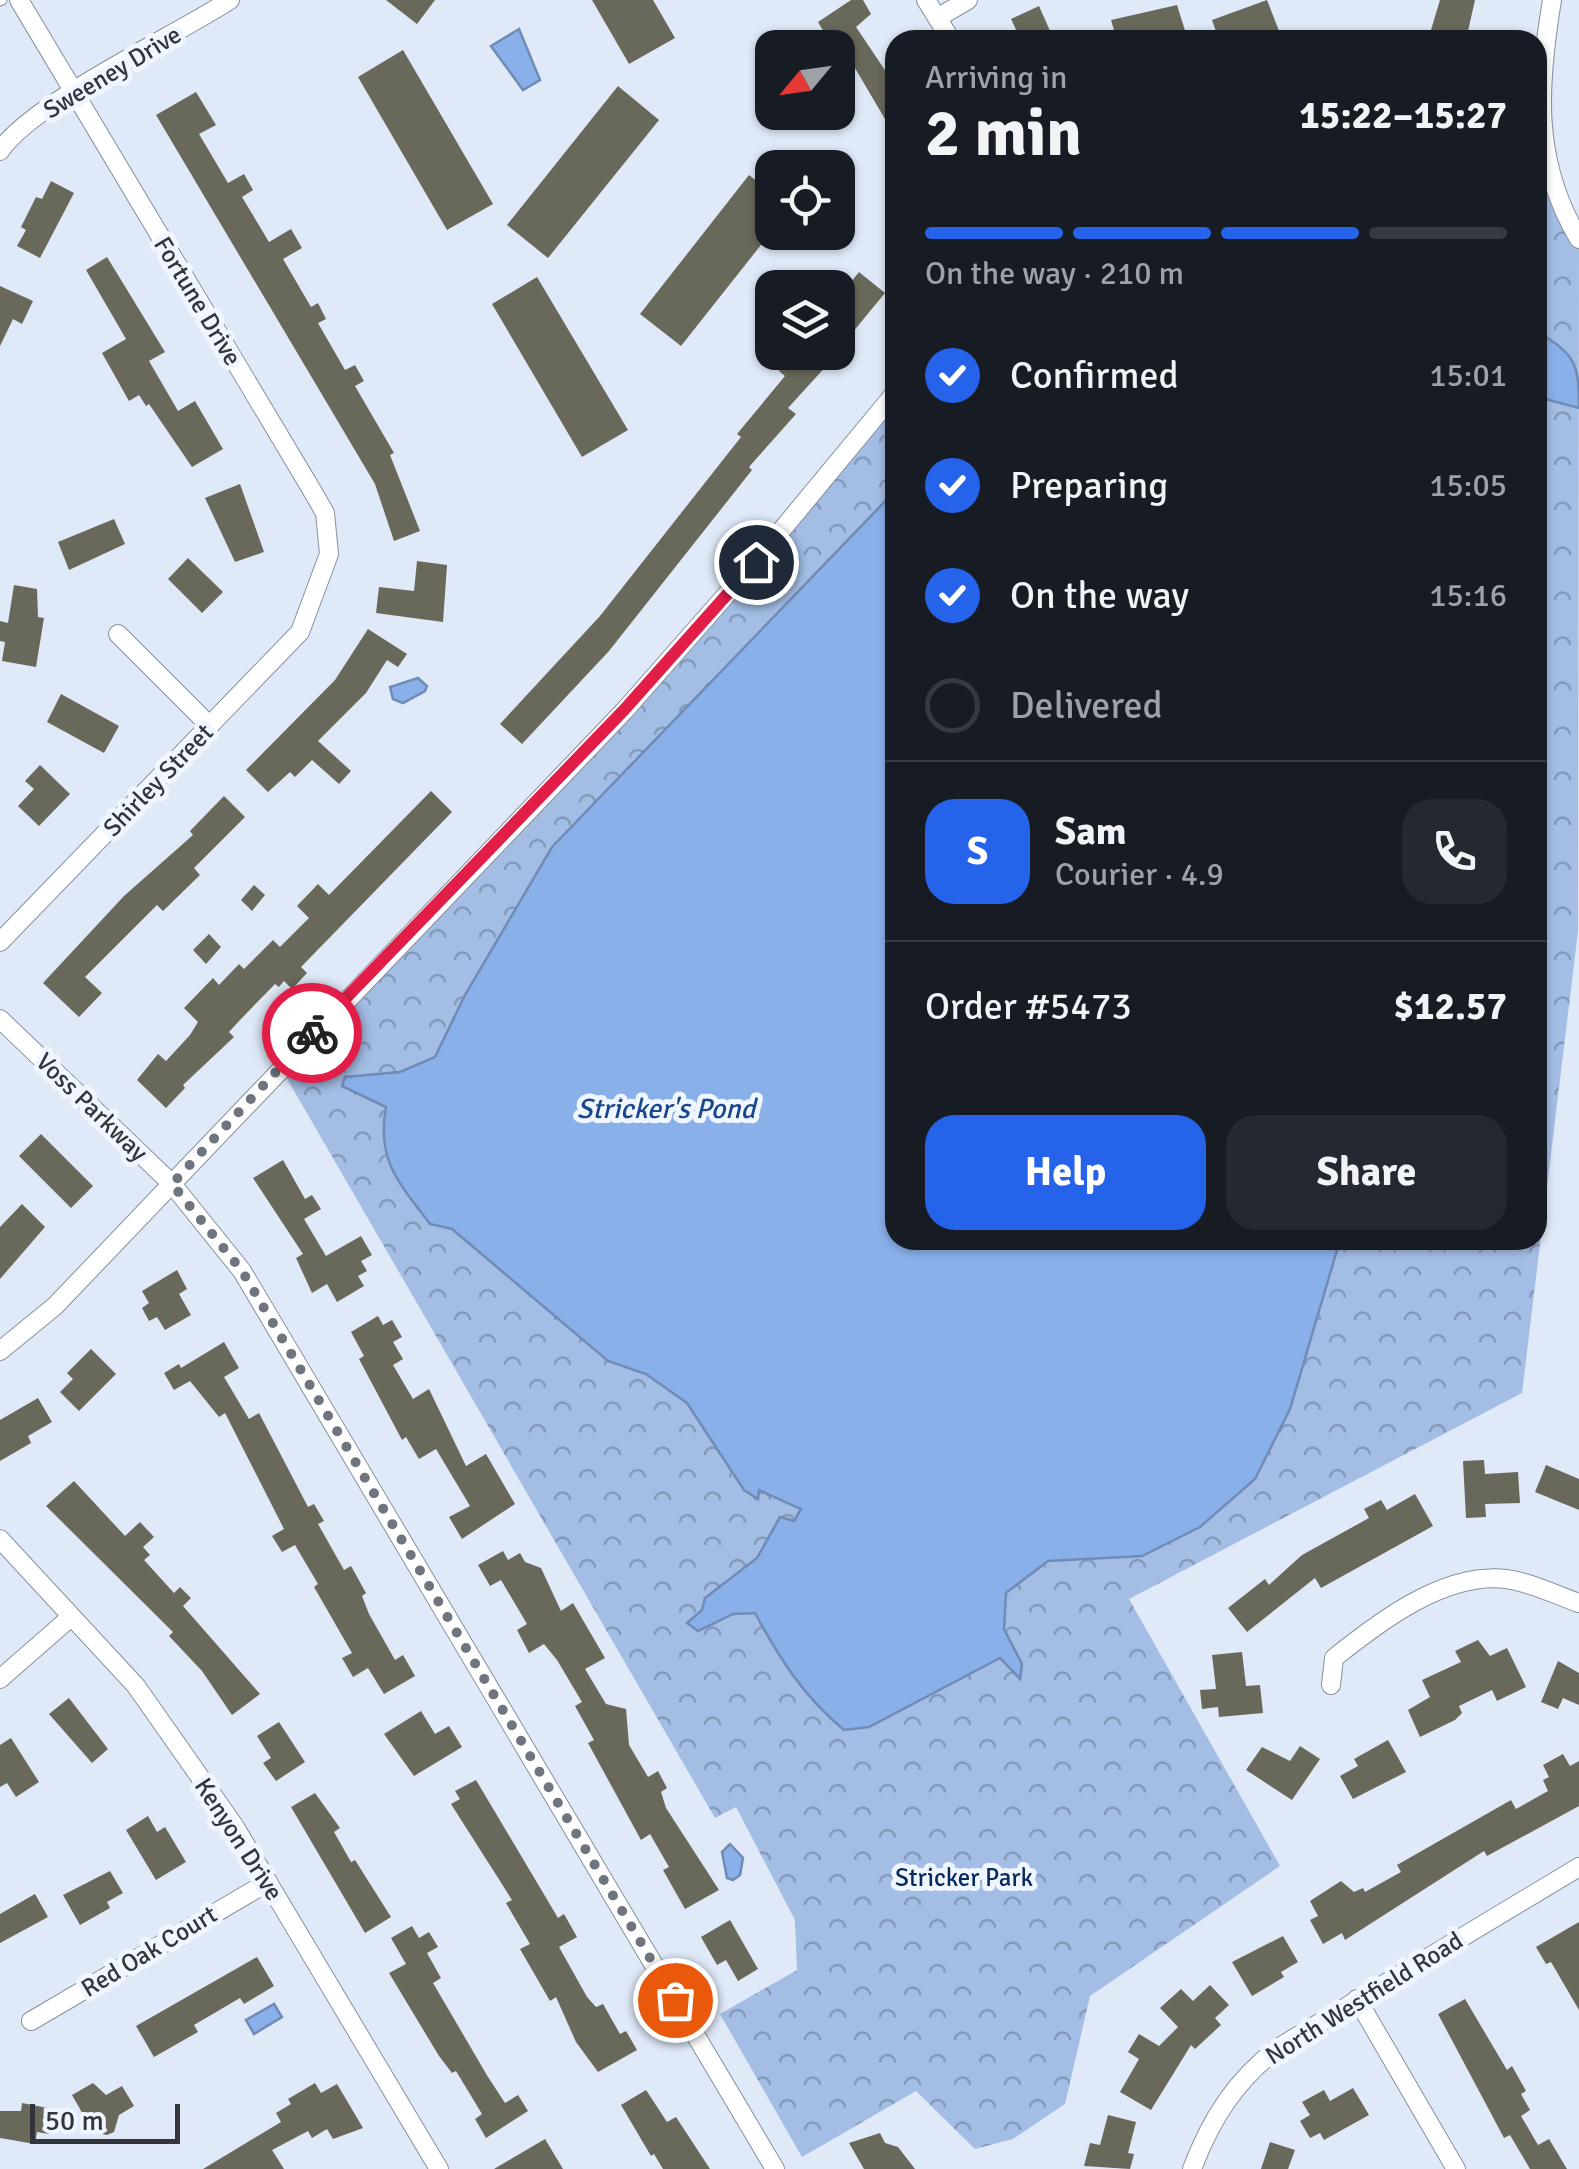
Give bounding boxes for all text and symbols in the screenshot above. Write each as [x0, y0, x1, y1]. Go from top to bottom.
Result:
street label: Sweeney Drive [38, 19, 186, 125]
north arrow [755, 30, 855, 130]
map controls [755, 30, 855, 370]
text: Arriving in [925, 58, 1067, 97]
text: 15:22–15:27 [1299, 92, 1507, 139]
text: 2 min [925, 94, 1082, 174]
button: locate [755, 150, 855, 250]
street label: Fortune Drive [147, 231, 249, 371]
text: On the way · 210 m [925, 254, 1184, 293]
button: layers [755, 270, 855, 370]
icon: check [925, 348, 980, 403]
text: Confirmed [1010, 352, 1179, 399]
text: 15:01 [1429, 356, 1507, 395]
icon: check [925, 458, 980, 513]
text: Preparing [1010, 462, 1168, 509]
text: 15:05 [1429, 466, 1507, 505]
pin [714, 520, 799, 605]
icon: home [729, 535, 784, 590]
icon: check [925, 568, 980, 623]
text: On the way [1010, 572, 1189, 619]
text: 15:16 [1429, 576, 1507, 615]
text: Delivered [1010, 682, 1163, 729]
street label: Shirley Street [96, 717, 220, 843]
button: phone [1402, 799, 1507, 904]
text: Sam [1055, 808, 1126, 855]
text: S [967, 828, 988, 875]
text: Courier · 4.9 [1055, 855, 1224, 894]
courier [262, 983, 362, 1083]
text: Order #5473 [925, 983, 1132, 1030]
text: $12.57 [1394, 983, 1507, 1030]
icon: bike [285, 1006, 340, 1061]
street label: Voss Parkway [30, 1046, 155, 1168]
water label: Stricker's Pond [577, 1092, 758, 1126]
button: Help [925, 1115, 1206, 1230]
button: Share [1226, 1115, 1507, 1230]
street label: Kenyon Drive [188, 1772, 290, 1906]
park label: Stricker Park [895, 1862, 1034, 1893]
street label: Red Oak Court [76, 1898, 223, 2004]
street label: North Westfield Road [1260, 1925, 1468, 2071]
pin [633, 1958, 718, 2043]
icon: bag [648, 1973, 703, 2028]
scale bar [30, 2099, 180, 2144]
text: 50 m [45, 2104, 104, 2138]

